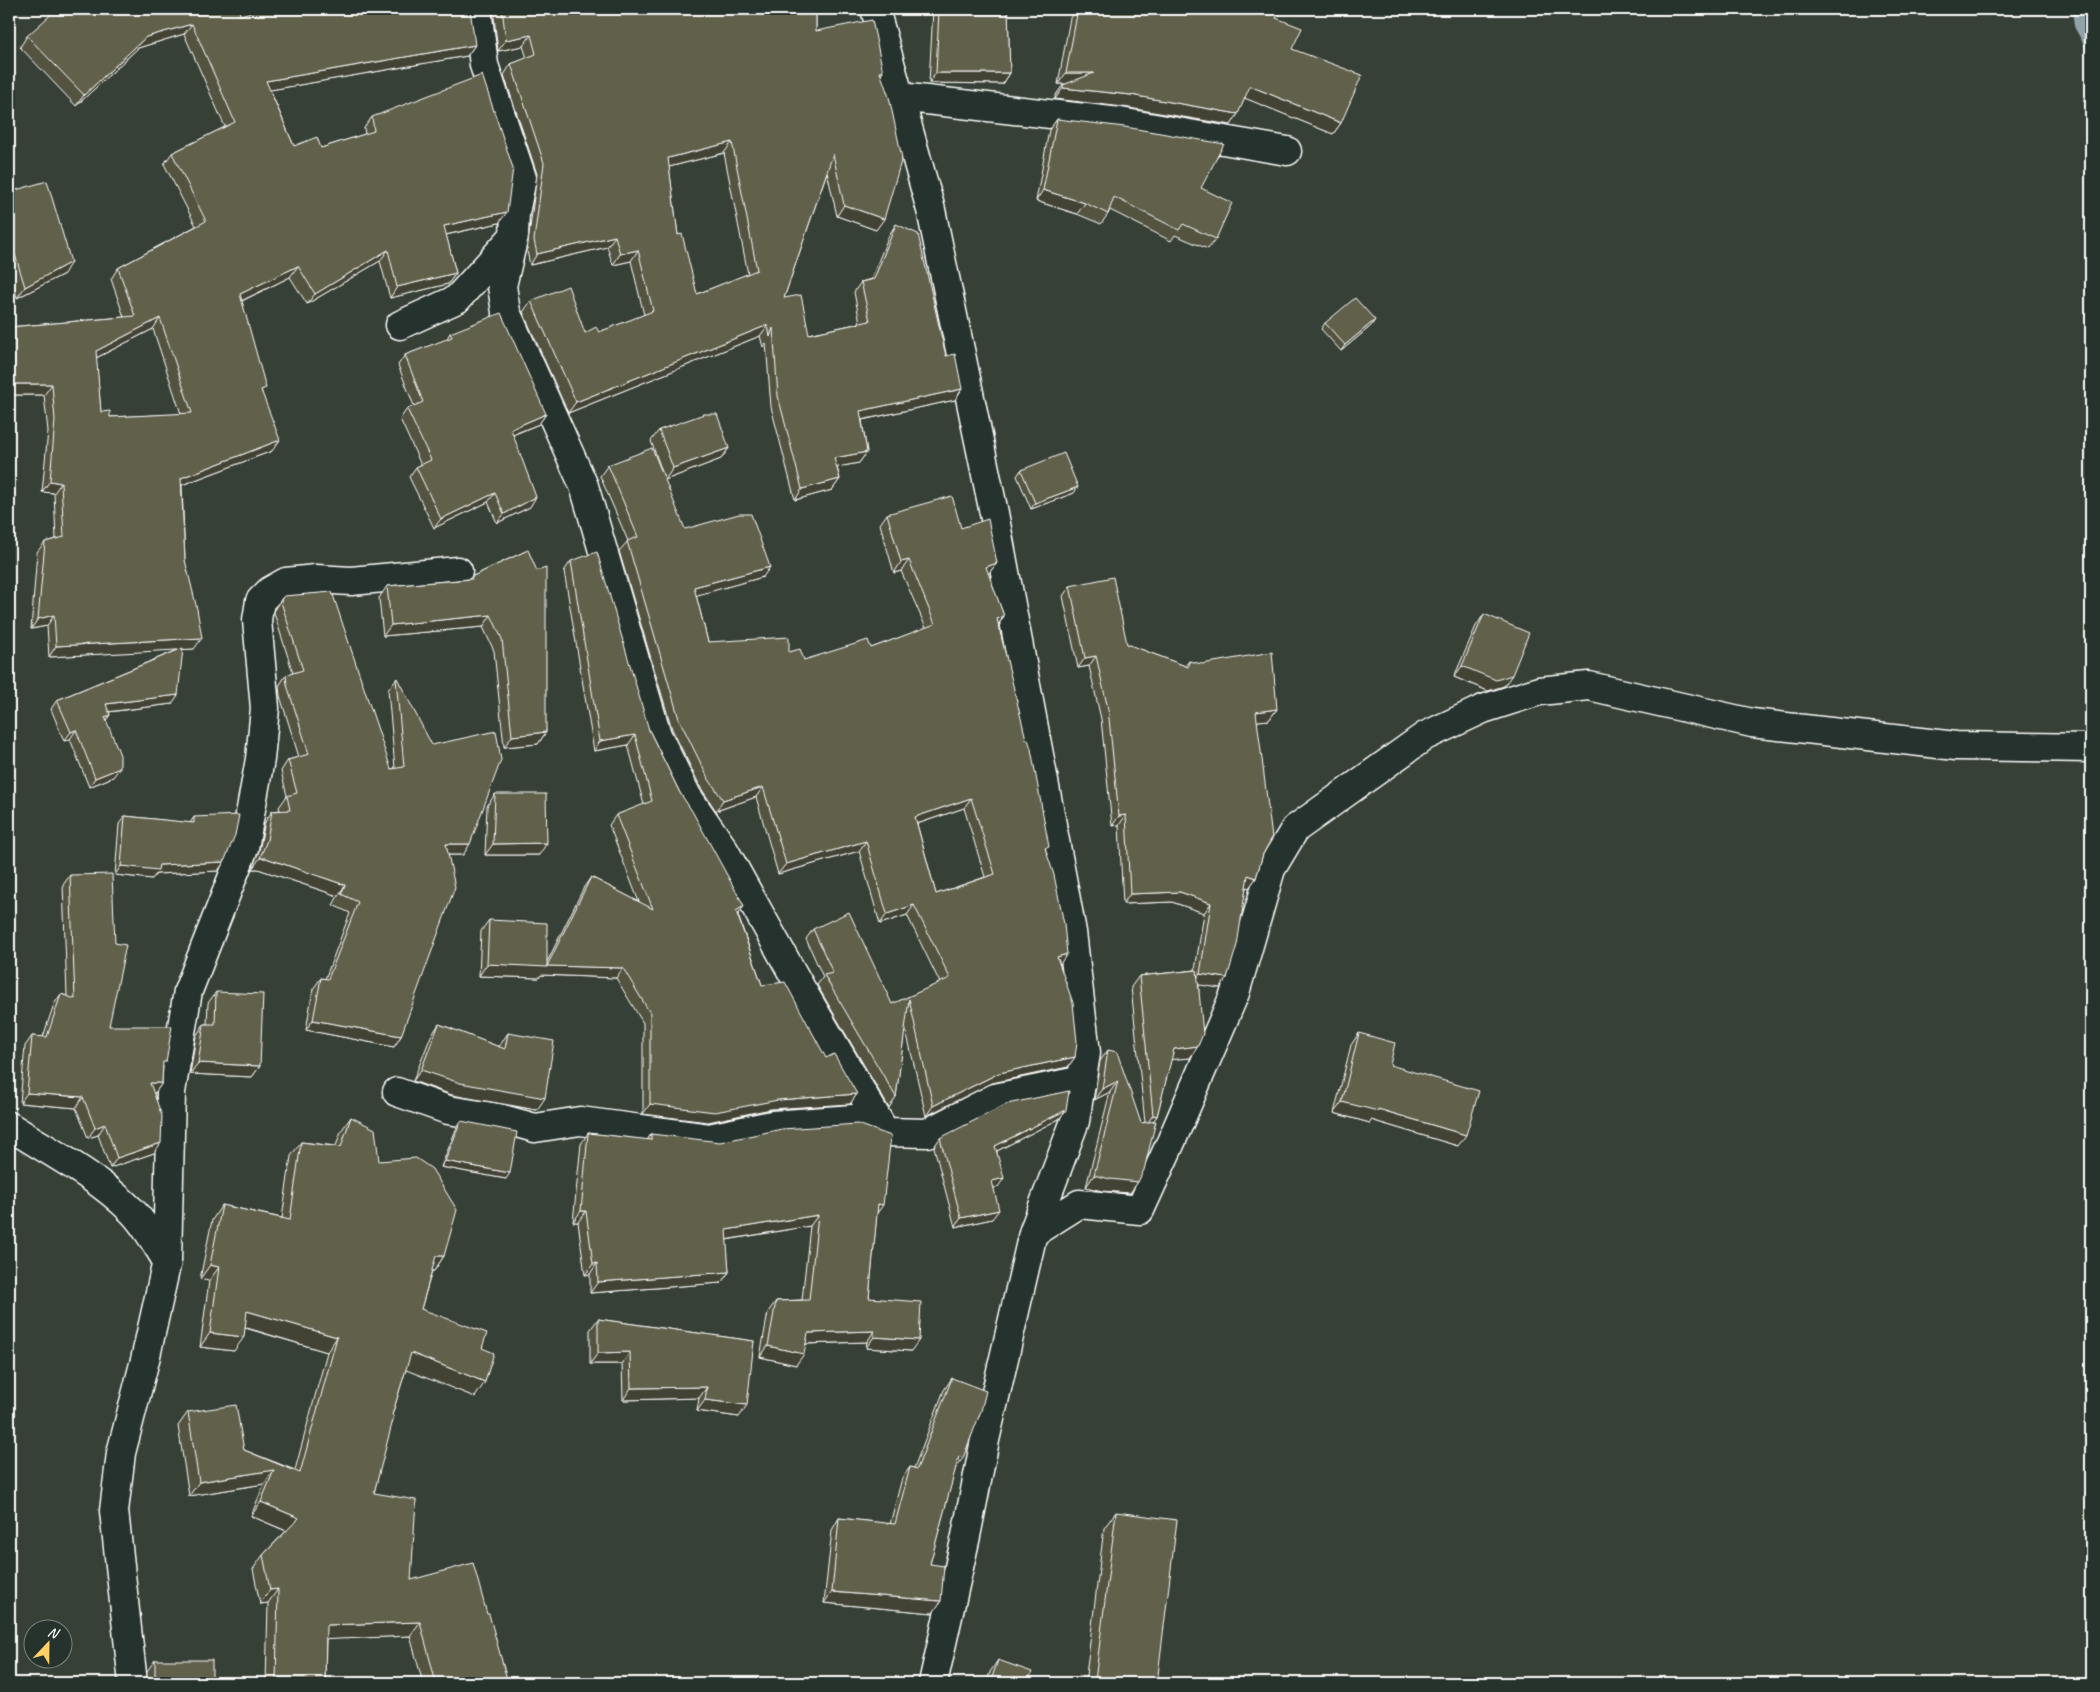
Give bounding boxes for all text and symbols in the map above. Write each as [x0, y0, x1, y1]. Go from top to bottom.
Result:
north arrow [22, 1620, 72, 1670]
text: N [45, 1623, 62, 1643]

